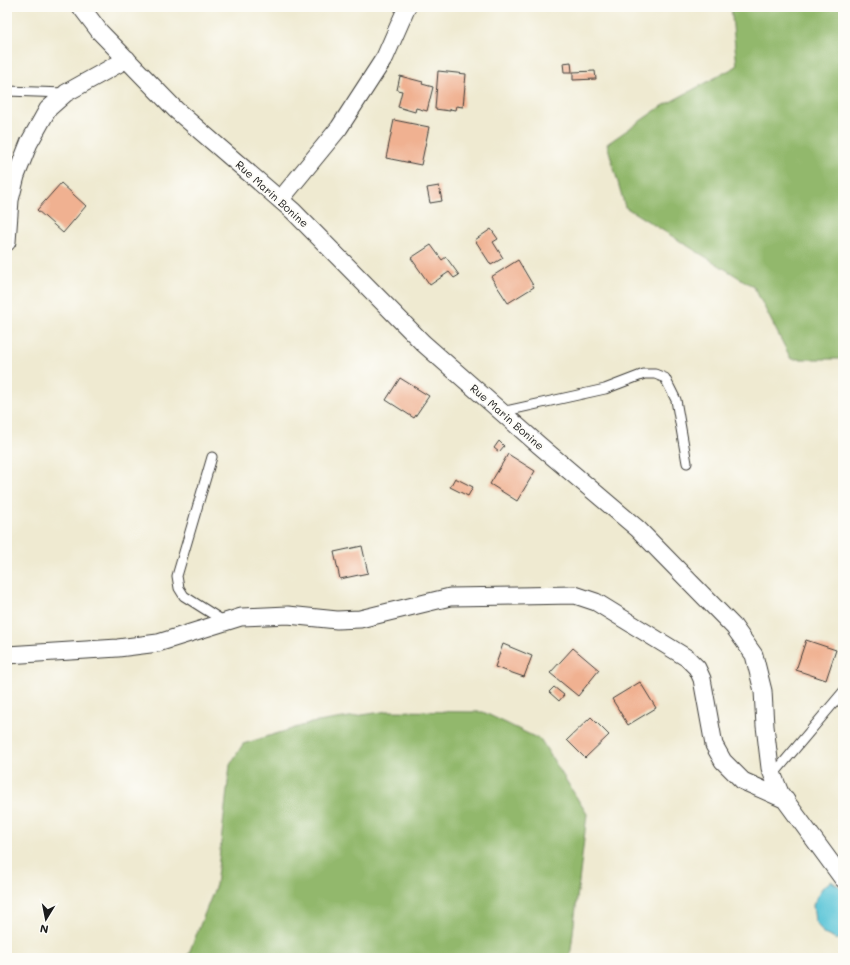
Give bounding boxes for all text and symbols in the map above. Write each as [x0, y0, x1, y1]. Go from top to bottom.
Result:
street label: Rue Marin Bonine [233, 157, 312, 231]
street label: Rue Marin Bonine [467, 380, 548, 453]
north arrow [26, 899, 66, 939]
text: N [39, 921, 50, 937]

